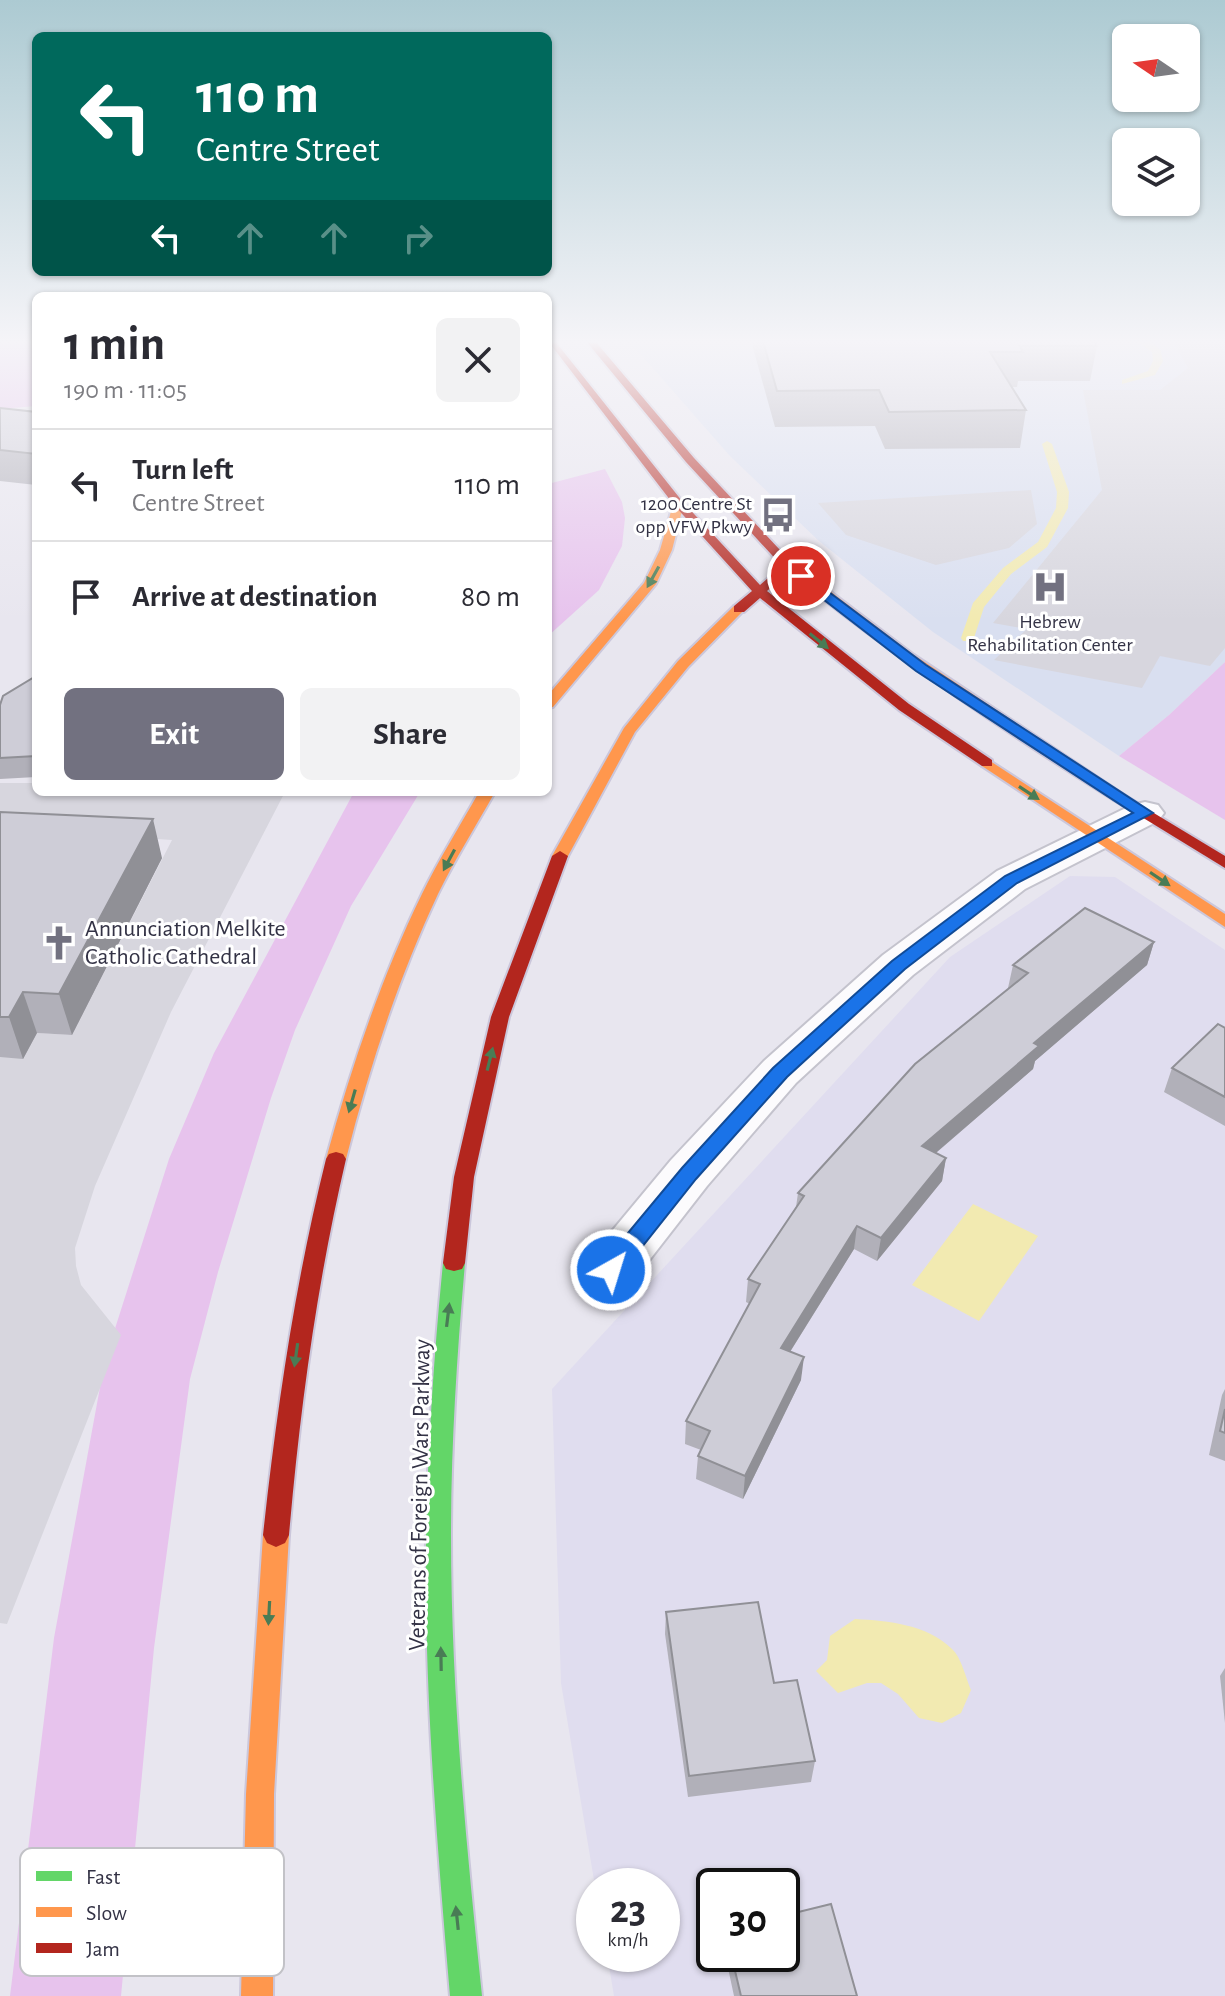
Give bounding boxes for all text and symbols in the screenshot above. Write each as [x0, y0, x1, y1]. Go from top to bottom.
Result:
north arrow [1112, 24, 1200, 112]
map controls [1112, 24, 1200, 216]
icon: left [64, 64, 168, 168]
text: 110 m [196, 67, 319, 123]
button: layers [1112, 128, 1200, 216]
text: Centre Street [196, 132, 380, 168]
icon: left [144, 216, 188, 260]
icon: ahead [228, 216, 272, 260]
icon: ahead [312, 216, 356, 260]
icon: right [396, 216, 440, 260]
button: close [436, 318, 520, 402]
text: 1 min [64, 321, 165, 369]
text: 190 m · 11:05 [64, 377, 187, 403]
text: Turn left [132, 455, 233, 485]
icon: left [64, 463, 108, 507]
text: 110 m [455, 470, 520, 500]
text: Centre Street [132, 490, 265, 516]
place label: 1200 Centre St opp VFW Pkwy [636, 494, 753, 537]
bus stop icon: 1200 Centre St opp VFW Pkwy [759, 496, 797, 534]
pin [767, 542, 835, 610]
icon: arrive [779, 554, 823, 598]
one-way arrow [646, 565, 660, 588]
hospital icon: Hebrew Rehabilitation Center [1031, 568, 1069, 606]
icon: arrive [64, 575, 108, 619]
text: Arrive at destination [132, 582, 378, 612]
text: 80 m [461, 582, 520, 612]
place label: Hebrew Rehabilitation Center [967, 612, 1133, 655]
one-way arrow [809, 632, 829, 649]
button: Exit [64, 688, 284, 780]
button: Share [300, 688, 520, 780]
one-way arrow [1019, 785, 1040, 800]
one-way arrow [442, 849, 456, 872]
one-way arrow [1150, 871, 1171, 886]
place label: Annunciation Melkite Catholic Cathedral [85, 917, 286, 969]
church icon: Annunciation Melkite Catholic Cathedral [40, 924, 78, 962]
one-way arrow [484, 1046, 496, 1071]
one-way arrow [345, 1089, 358, 1113]
position arrow [569, 1228, 653, 1312]
one-way arrow [442, 1303, 455, 1328]
street label: Veterans of Foreign Wars Parkway [405, 1339, 435, 1651]
one-way arrow [289, 1342, 302, 1367]
one-way arrow [262, 1601, 275, 1626]
one-way arrow [434, 1646, 447, 1671]
legend [20, 1848, 284, 1976]
text: Fast [86, 1866, 120, 1888]
speed limit sign: 30 [696, 1868, 800, 1972]
text: 23 [610, 1890, 646, 1930]
text: Slow [86, 1902, 127, 1924]
one-way arrow [451, 1906, 464, 1931]
text: km/h [607, 1930, 649, 1950]
text: Jam [86, 1938, 120, 1960]

